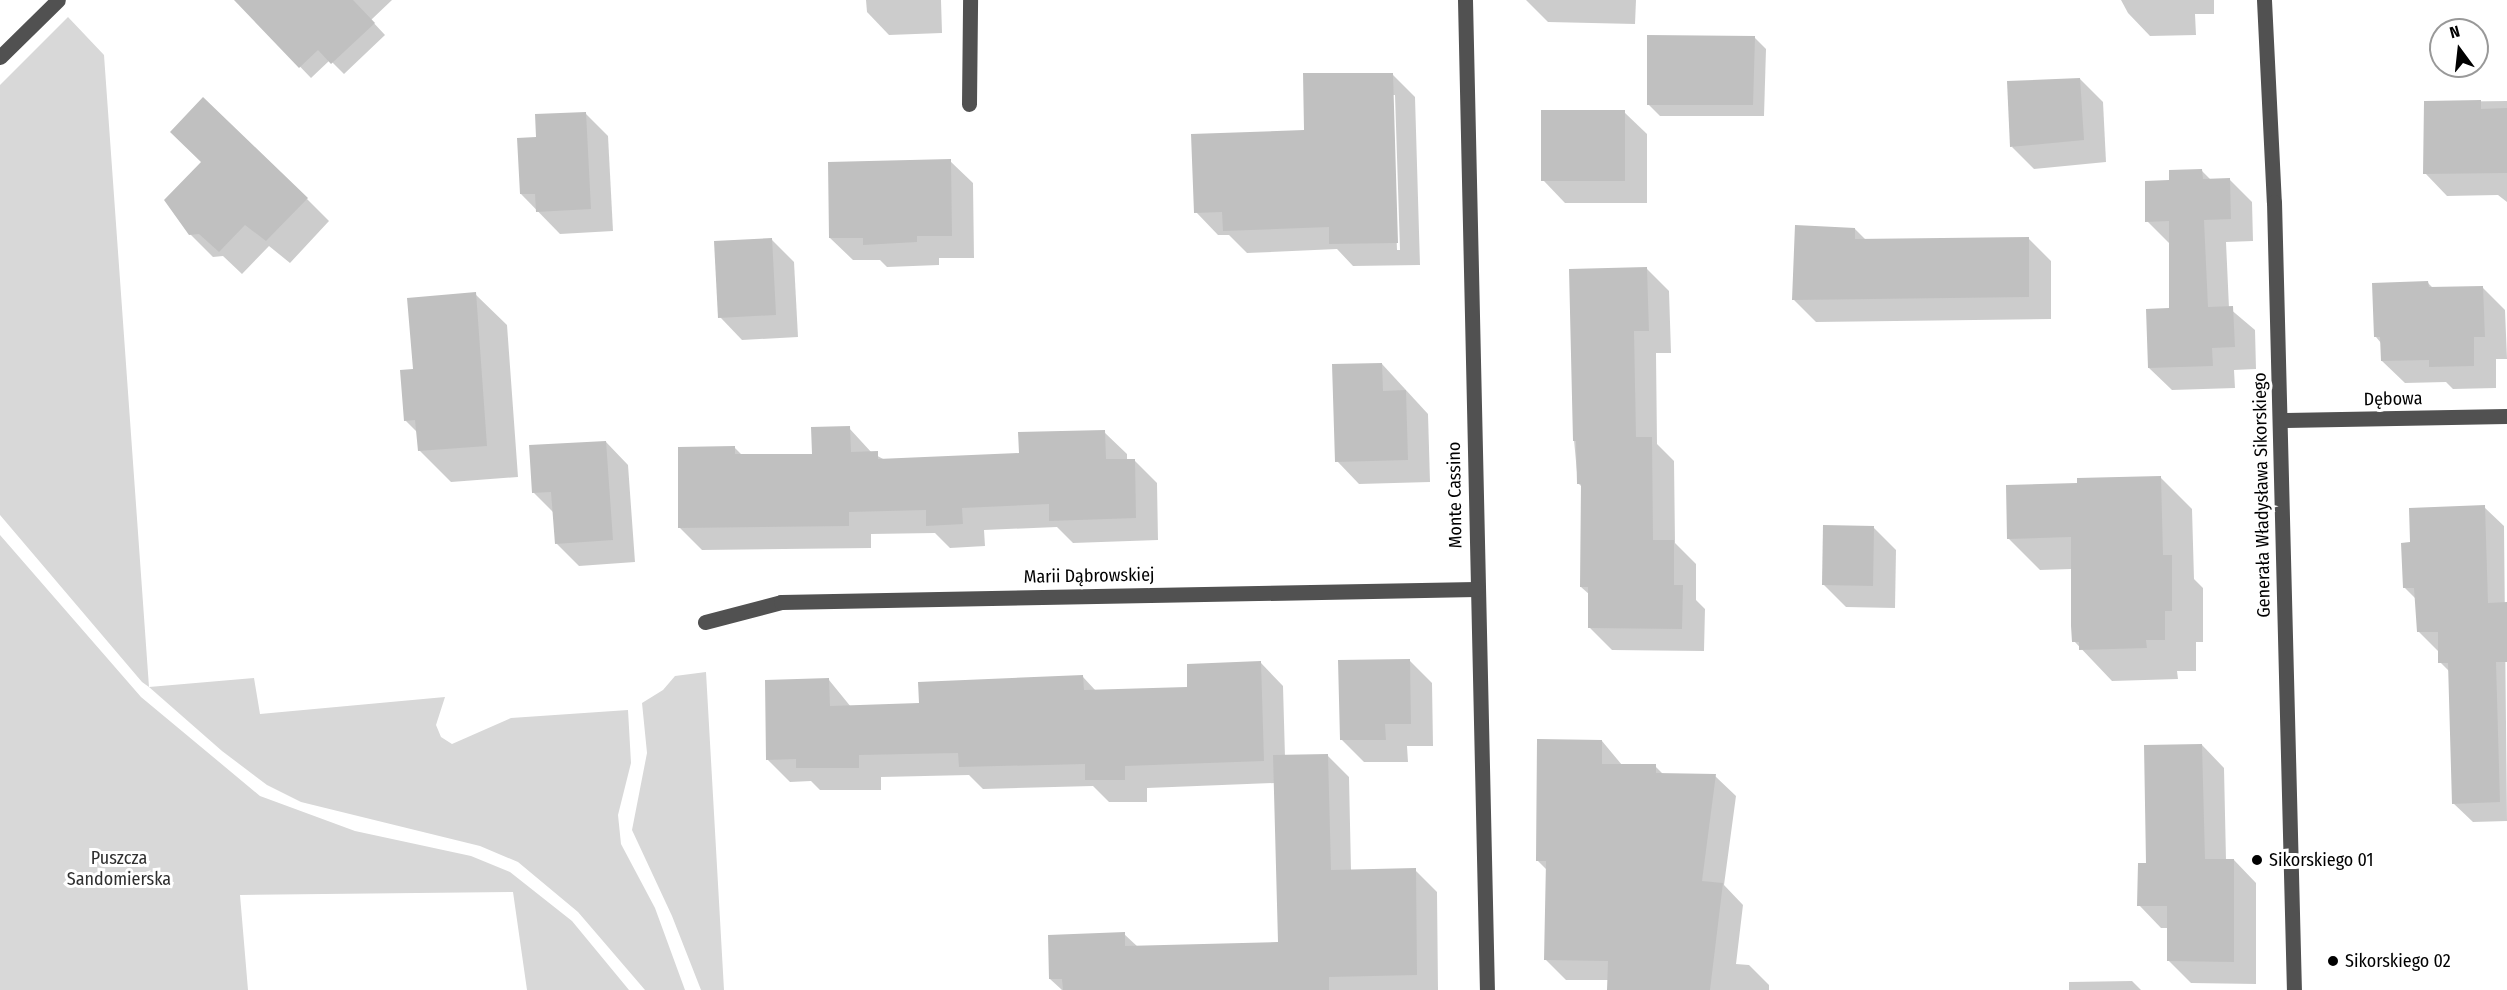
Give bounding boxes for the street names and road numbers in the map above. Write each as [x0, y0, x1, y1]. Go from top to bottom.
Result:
street label: Generała Władysława Sikorskiego [2249, 372, 2275, 618]
street label: Dębowa [2363, 388, 2423, 410]
street label: Monte Cassino [1443, 441, 1467, 549]
street label: Marii Dąbrowskiej [1023, 564, 1155, 588]

